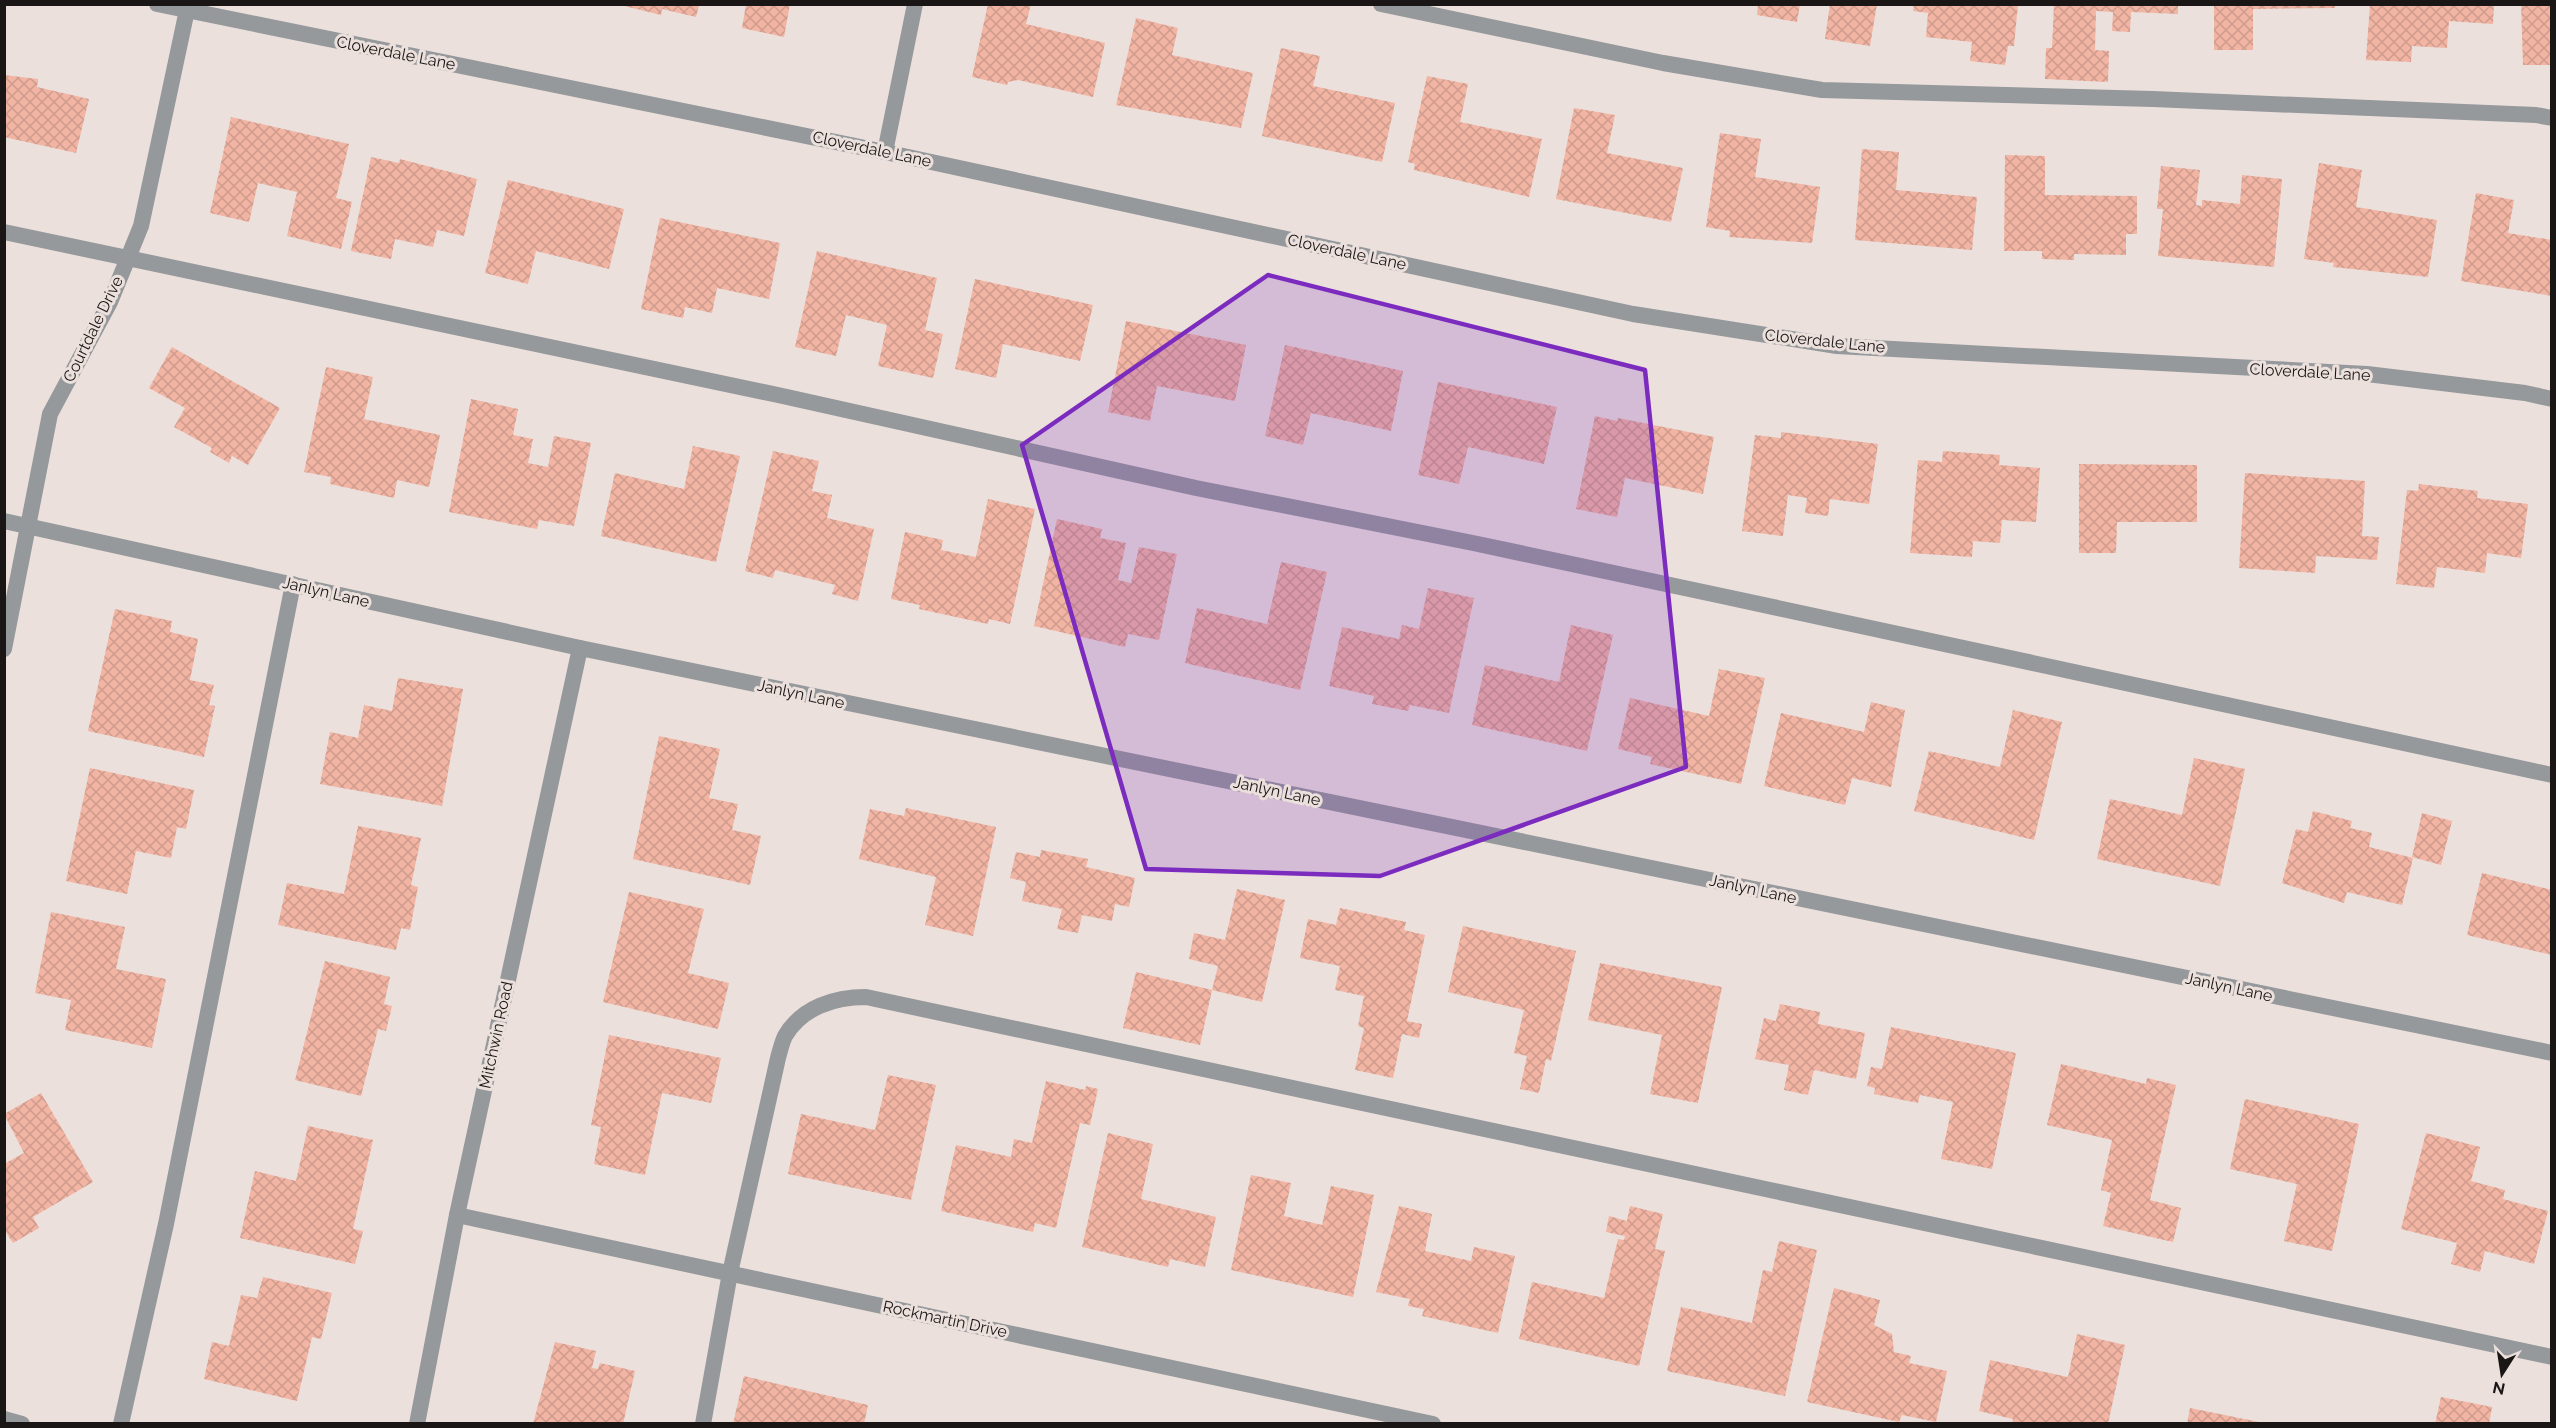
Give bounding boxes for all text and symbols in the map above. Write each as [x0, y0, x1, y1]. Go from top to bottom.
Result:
street label: Cloverdale Lane [335, 32, 457, 74]
street label: Cloverdale Lane [811, 127, 933, 171]
street label: Cloverdale Lane [1286, 230, 1408, 274]
street label: Courtdale Drive [59, 273, 127, 385]
street label: Cloverdale Lane [1764, 325, 1886, 357]
street label: Cloverdale Lane [2249, 359, 2371, 385]
street label: Janlyn Lane [281, 573, 371, 611]
street label: Janlyn Lane [756, 676, 846, 712]
street label: Janlyn Lane [1232, 773, 1322, 809]
street label: Janlyn Lane [1708, 871, 1798, 907]
street label: Janlyn Lane [2184, 969, 2274, 1005]
street label: Mitchwin Road [475, 980, 517, 1090]
street label: Rockmartin Drive [881, 1297, 1009, 1341]
north arrow [2472, 1344, 2532, 1404]
text: N [2491, 1378, 2507, 1399]

